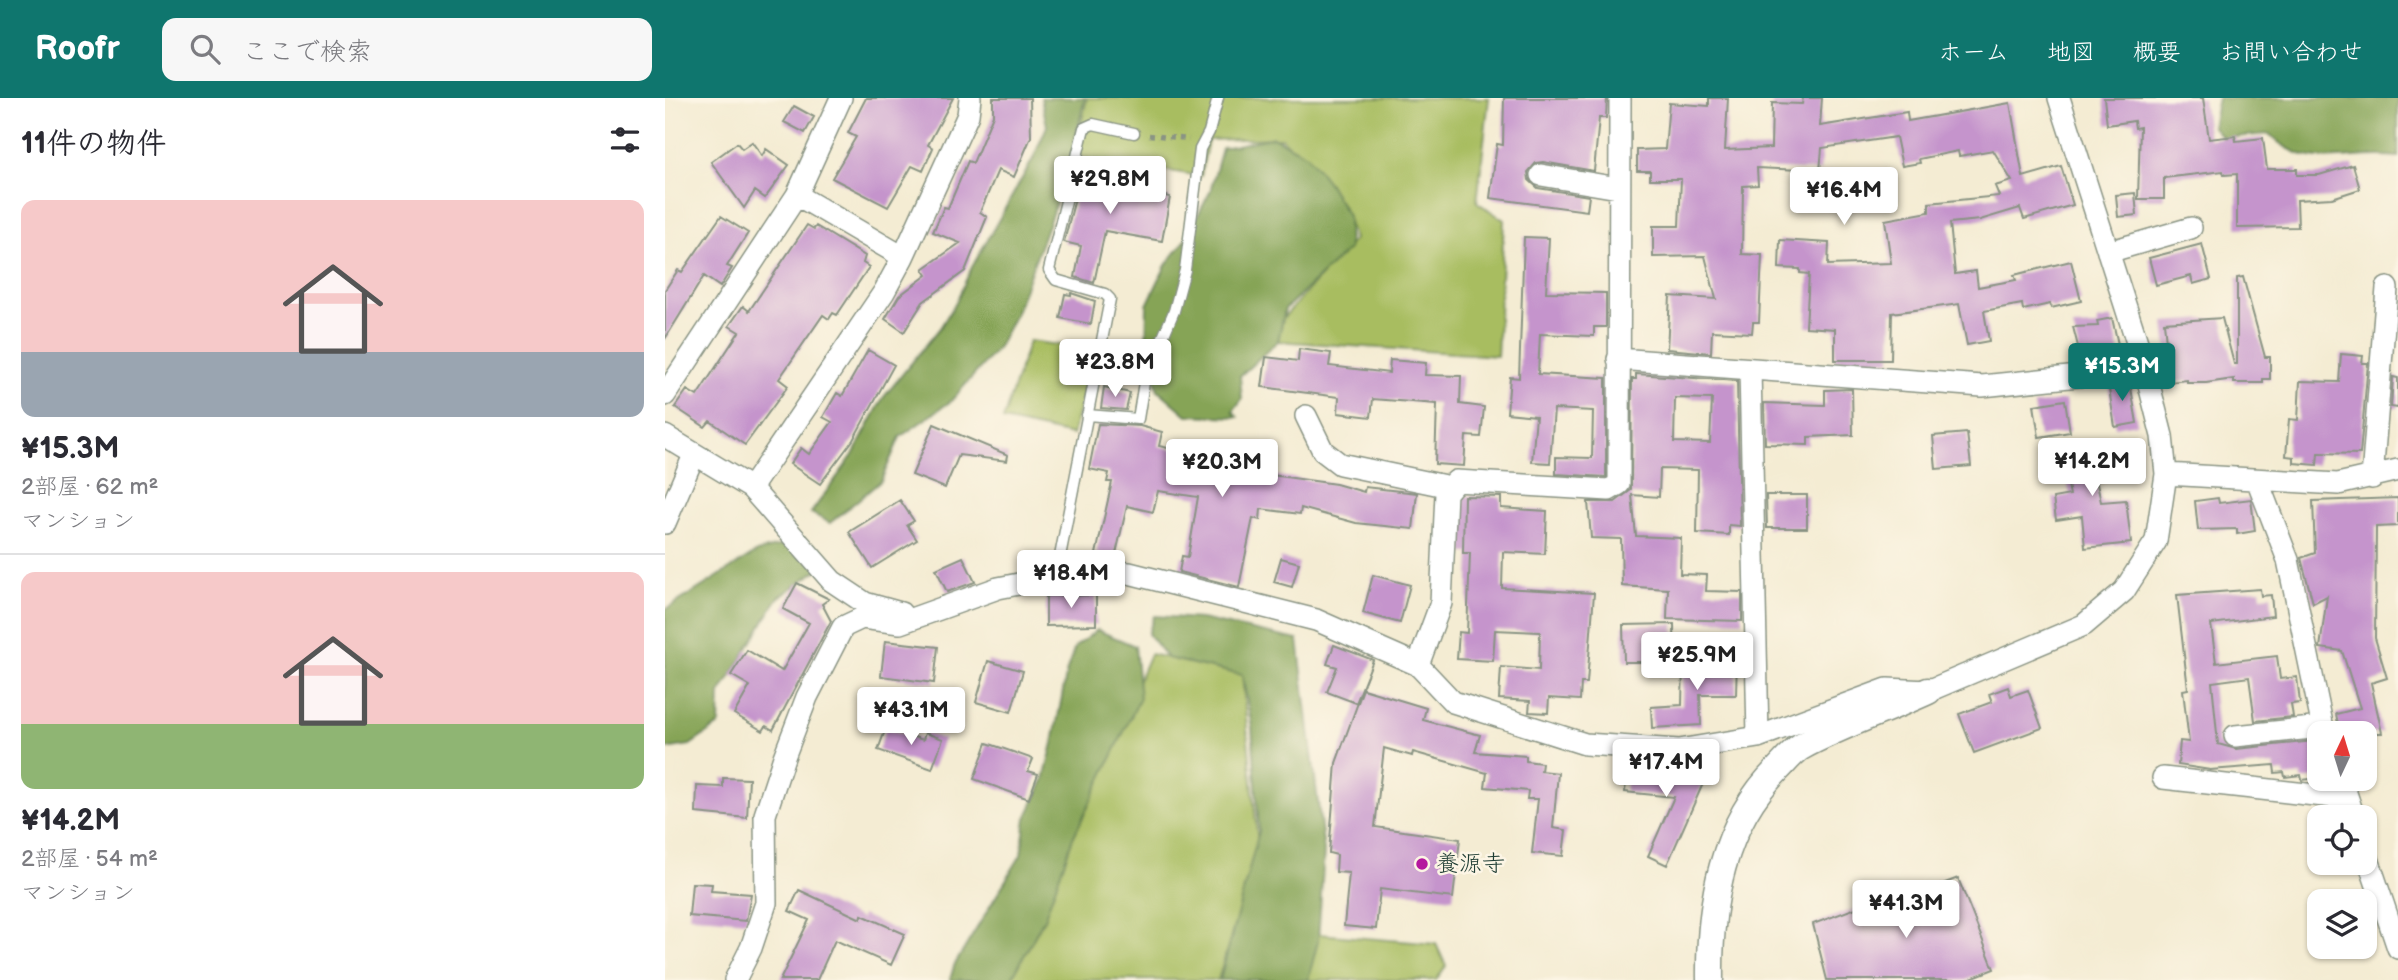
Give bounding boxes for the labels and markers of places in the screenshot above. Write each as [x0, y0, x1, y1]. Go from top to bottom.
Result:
pin: ¥29.8M [1053, 156, 1167, 216]
pin: ¥16.4M [1787, 167, 1901, 227]
pin: ¥23.8M [1058, 340, 1172, 399]
pin: ¥15.3M [2065, 344, 2179, 403]
pin: ¥14.2M [2035, 438, 2149, 498]
pin: ¥20.3M [1165, 440, 1279, 499]
pin: ¥18.4M [1014, 550, 1128, 610]
pin: ¥25.9M [1640, 632, 1754, 692]
pin: ¥43.1M [854, 688, 968, 747]
pin: ¥17.4M [1609, 740, 1723, 799]
place label: 養源寺 [1436, 850, 1505, 878]
marker: 養源寺 [1414, 856, 1430, 872]
pin: ¥41.3M [1849, 880, 1963, 940]

